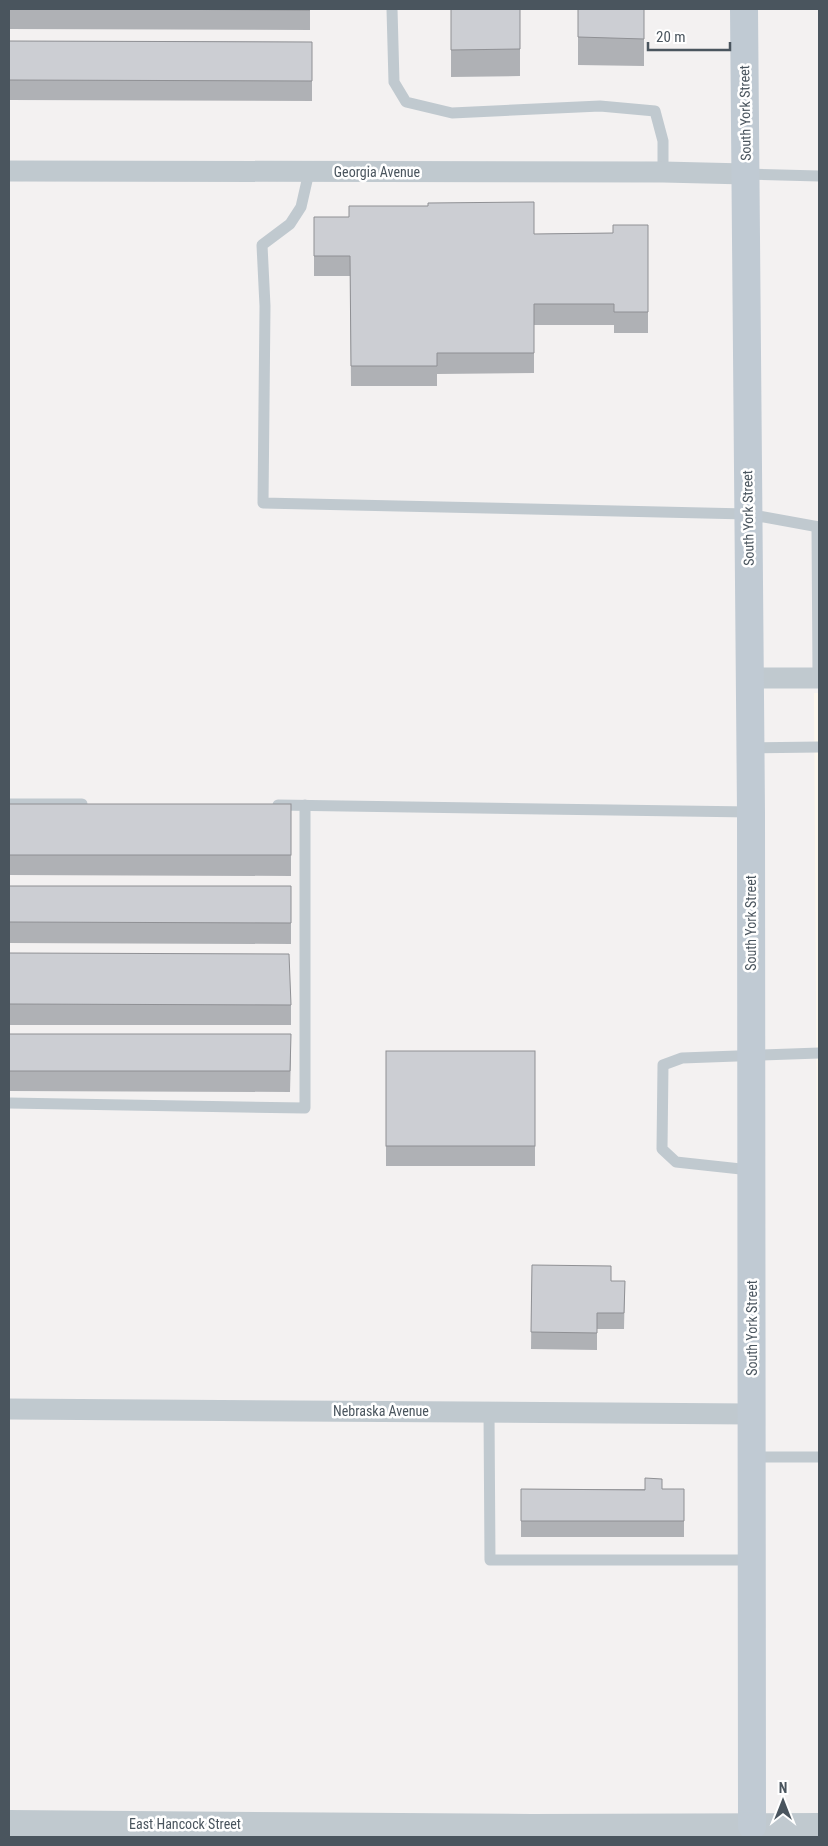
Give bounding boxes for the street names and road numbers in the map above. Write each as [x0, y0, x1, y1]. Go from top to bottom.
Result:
street label: South York Street [736, 65, 754, 161]
street label: Georgia Avenue [334, 164, 421, 180]
street label: South York Street [739, 470, 757, 566]
street label: South York Street [743, 875, 759, 971]
street label: South York Street [744, 1280, 760, 1376]
street label: Nebraska Avenue [333, 1403, 429, 1419]
street label: East Hancock Street [129, 1816, 241, 1832]

